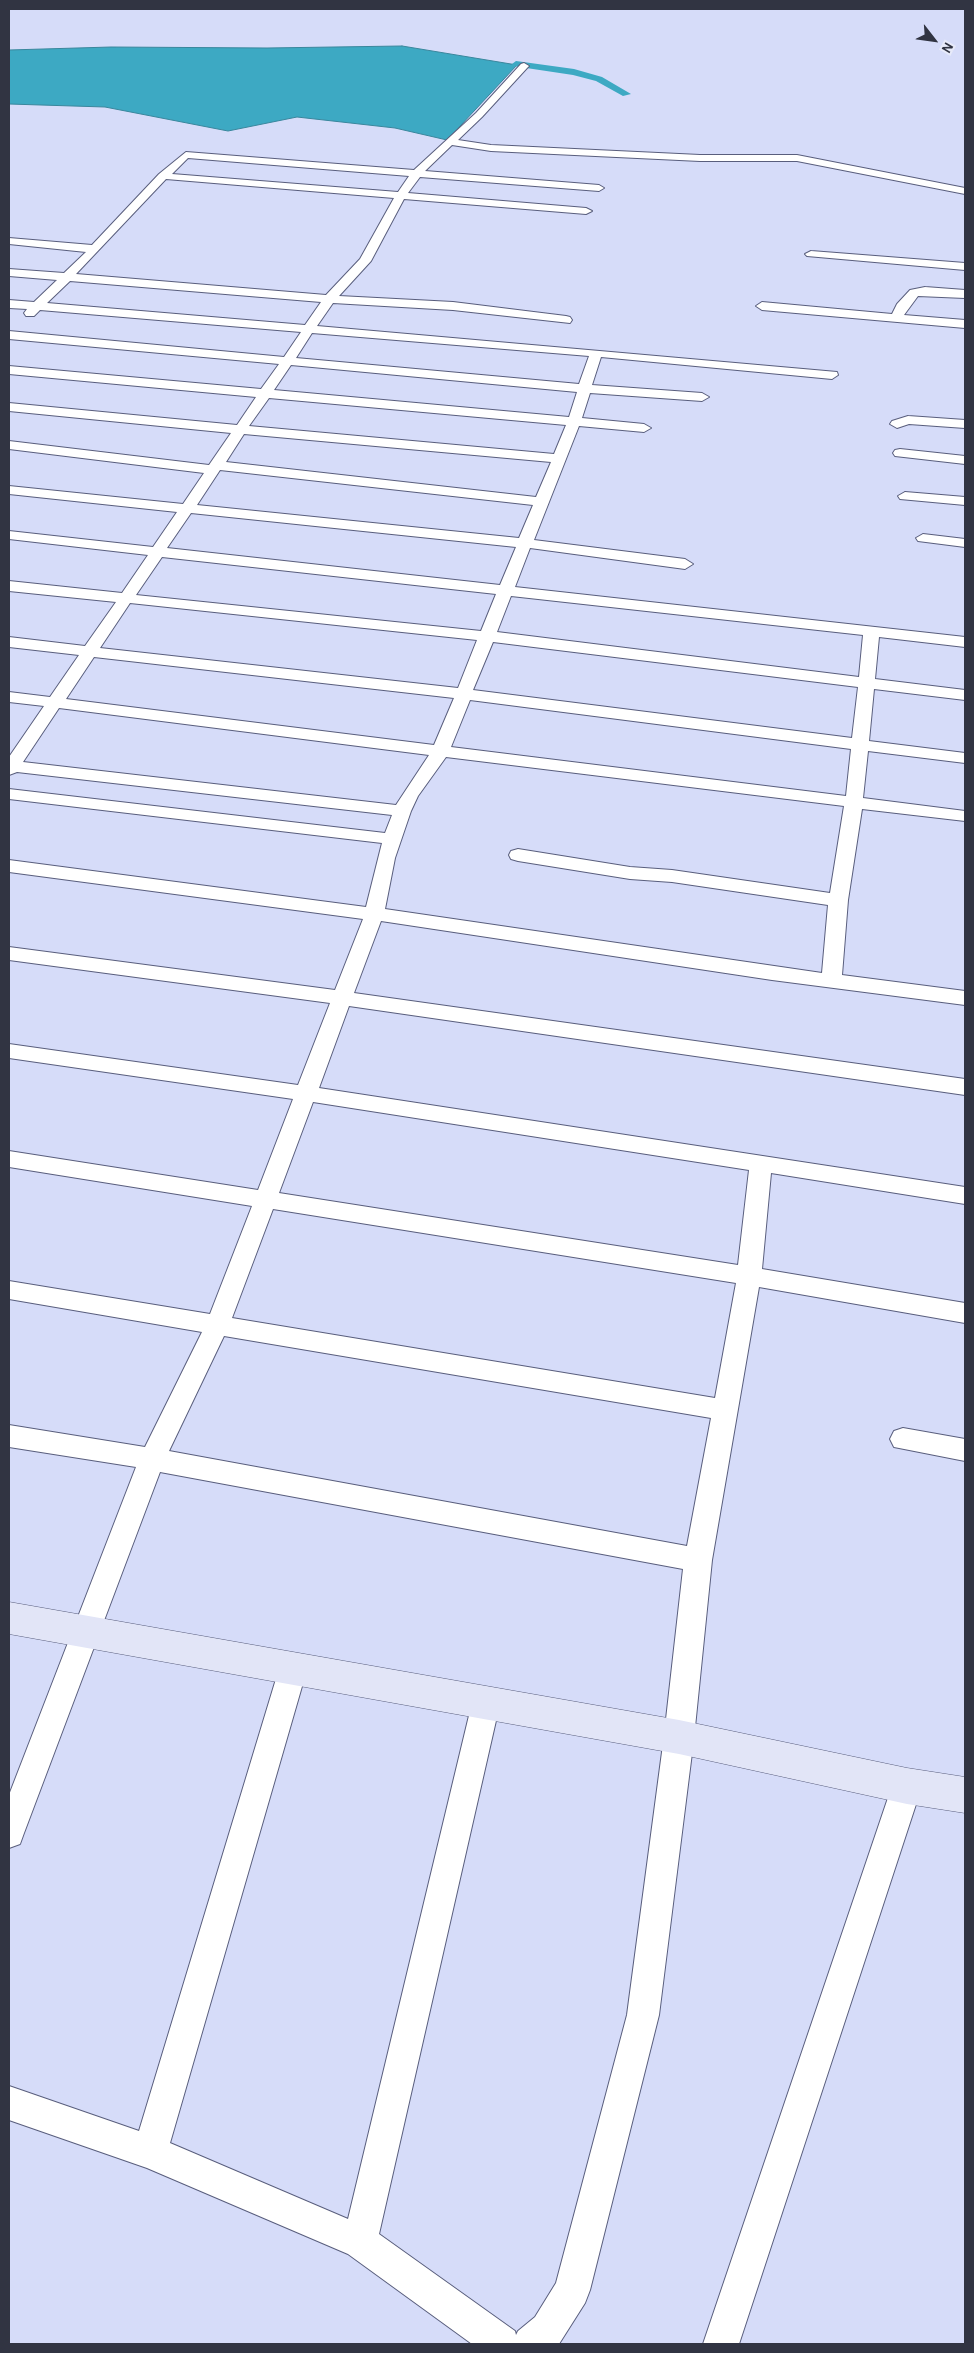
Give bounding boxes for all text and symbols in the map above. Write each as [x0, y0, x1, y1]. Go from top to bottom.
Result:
north arrow [909, 15, 959, 65]
text: N [938, 40, 955, 55]

